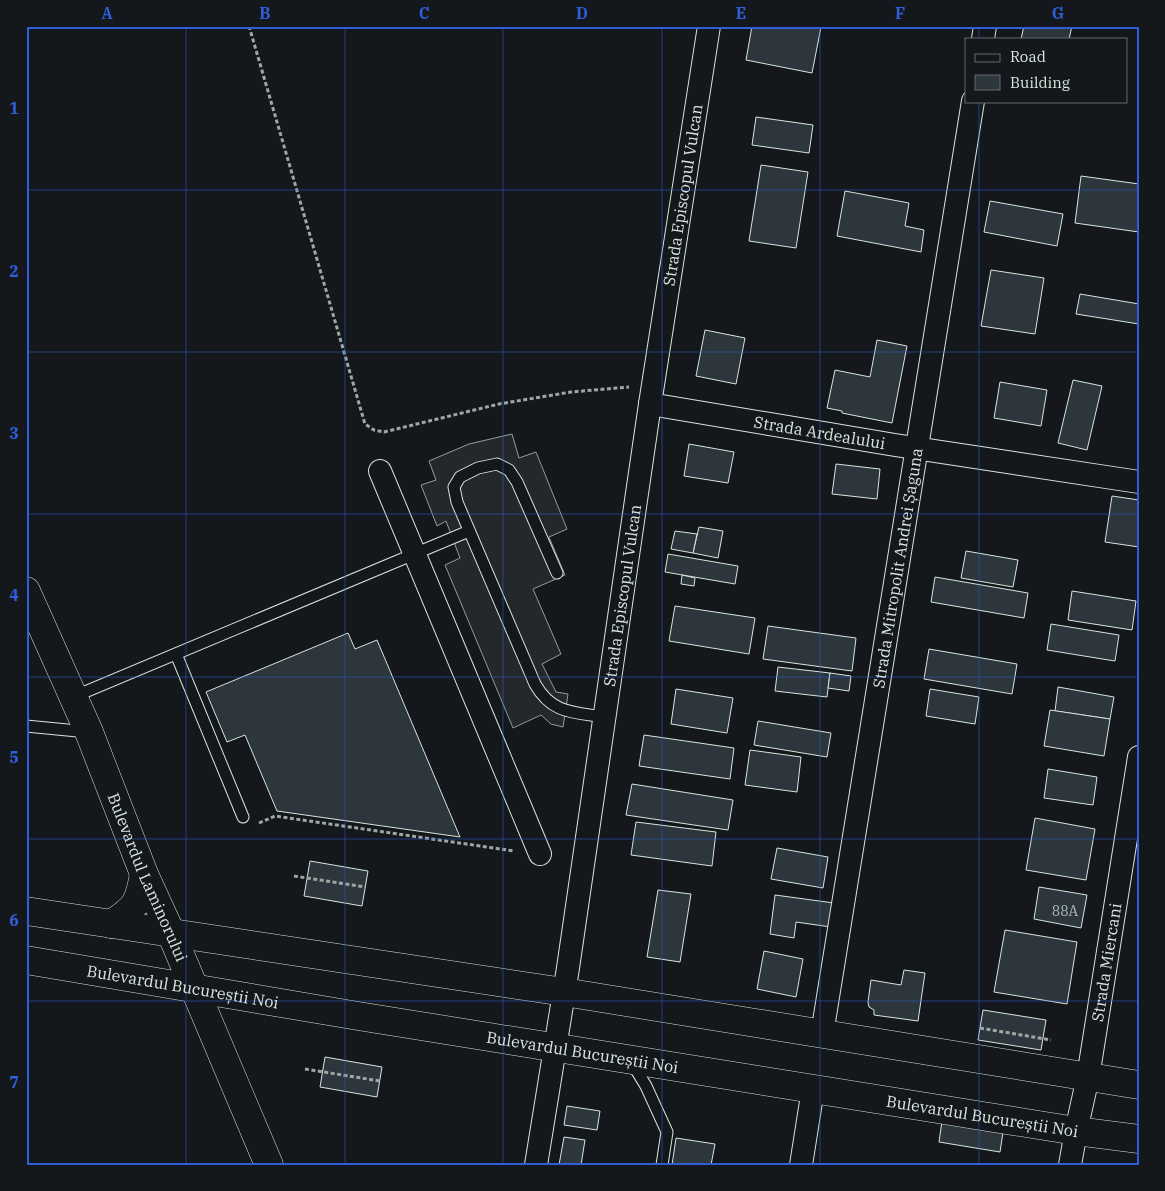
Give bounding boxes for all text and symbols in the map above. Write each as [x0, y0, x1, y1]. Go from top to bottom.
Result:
text: A [101, 3, 113, 23]
text: B [259, 3, 271, 23]
text: C [419, 3, 429, 23]
text: D [576, 3, 588, 23]
text: E [736, 3, 746, 23]
text: F [895, 3, 905, 23]
text: G [1052, 3, 1064, 23]
legend [965, 38, 1128, 102]
text: Road [1010, 47, 1046, 66]
text: Building [1010, 73, 1070, 92]
text: 1 [9, 98, 19, 118]
street label: Strada Episcopul Vulcan [659, 103, 707, 287]
text: 2 [9, 261, 19, 281]
street label: Strada Ardealului [752, 412, 887, 453]
text: 3 [9, 423, 19, 443]
street label: Strada Mitropolit Andrei Șaguna [868, 446, 927, 690]
street label: Strada Episcopul Vulcan [599, 503, 645, 688]
text: 4 [9, 585, 19, 605]
text: 5 [9, 747, 19, 767]
street label: Bulevardul Laminorului [104, 790, 192, 965]
street label: Strada Miercani [1087, 901, 1126, 1023]
house number: 88A [1052, 902, 1079, 920]
text: 6 [9, 910, 19, 930]
street label: Bulevardul Bucureștii Noi [85, 960, 280, 1012]
street label: Bulevardul Bucureștii Noi [485, 1027, 680, 1077]
text: 7 [9, 1072, 19, 1092]
street label: Bulevardul Bucureștii Noi [885, 1091, 1080, 1141]

